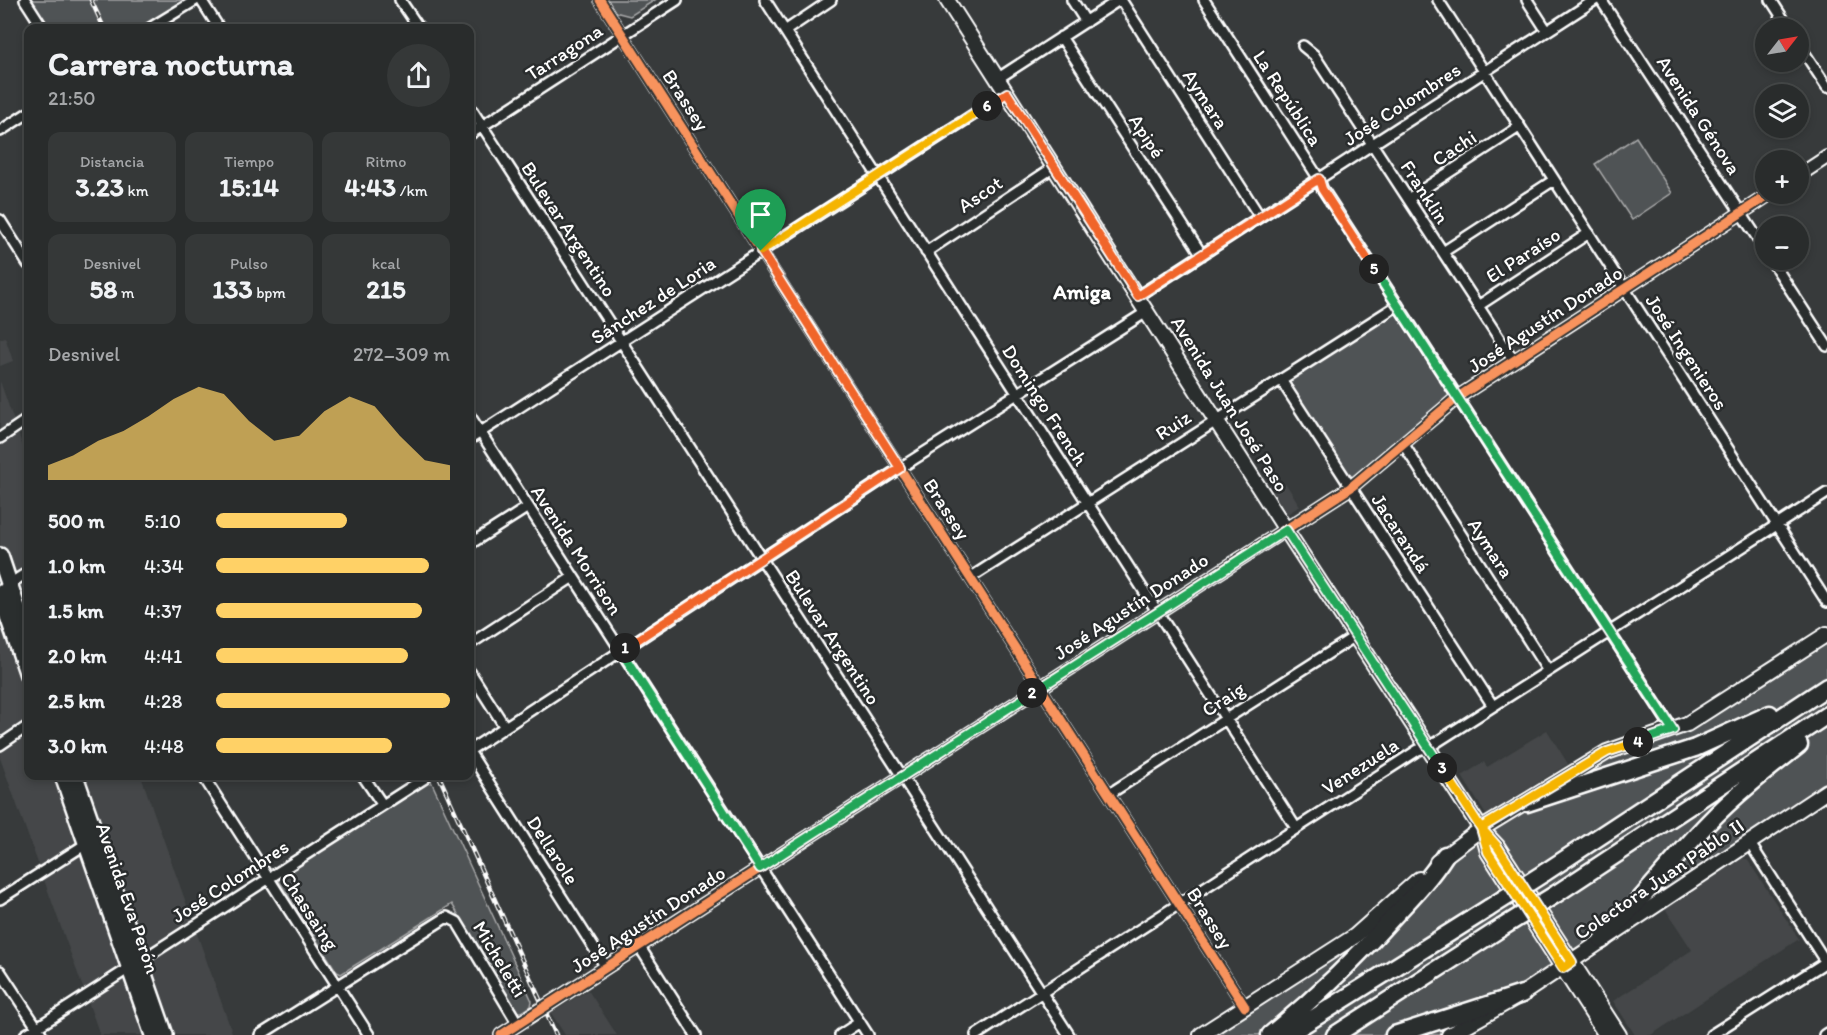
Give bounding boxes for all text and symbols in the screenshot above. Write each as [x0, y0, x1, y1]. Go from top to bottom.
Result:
street label: Tarragona [521, 18, 608, 86]
north arrow [1755, 18, 1809, 72]
map controls [1755, 18, 1809, 270]
text: Carrera nocturna [48, 44, 294, 83]
button: share [387, 44, 450, 107]
street label: La República [1248, 46, 1328, 151]
street label: Avenida Génova [1652, 51, 1746, 179]
street label: José Colombres [1339, 57, 1465, 151]
street label: Brassey [657, 65, 715, 136]
street label: Aymara [1178, 65, 1234, 133]
button: layers [1755, 84, 1809, 138]
text: 21:50 [48, 86, 96, 110]
pin: 6 [972, 91, 1002, 121]
text: 6 [983, 96, 991, 115]
street label: Apipé [1124, 109, 1170, 163]
street label: Cachi [1427, 125, 1481, 171]
button: + [1755, 150, 1809, 204]
text: Distancia [80, 152, 144, 171]
text: Tiempo [224, 152, 274, 171]
text: Ritmo [366, 152, 406, 171]
street label: Franklin [1396, 156, 1455, 229]
street label: Bulevar Argentino [516, 157, 622, 301]
street label: Ascot [953, 170, 1007, 218]
text: 3.23 [75, 171, 124, 203]
text: 15:14 [219, 171, 279, 203]
text: 4:43 [344, 171, 396, 203]
text: km [124, 181, 149, 200]
text: /km [396, 181, 428, 200]
pin [735, 189, 786, 251]
icon: arrive [744, 198, 777, 231]
button: − [1755, 216, 1809, 270]
street label: El Paraíso [1481, 222, 1565, 288]
street label: Sánchez de Loria [586, 251, 720, 349]
text: Desnivel [83, 254, 141, 273]
text: Pulso [230, 254, 268, 273]
text: kcal [372, 254, 400, 273]
pin: 5 [1359, 254, 1389, 284]
text: 5 [1370, 259, 1378, 278]
street label: José Agustín Donado [1463, 260, 1627, 378]
text: 58 [90, 273, 117, 305]
text: 133 [212, 273, 253, 305]
text: 215 [366, 273, 406, 305]
district label: Amiga [1052, 279, 1111, 305]
text: m [117, 283, 134, 302]
text: bpm [253, 283, 286, 302]
street label: José Ingenieros [1641, 290, 1733, 414]
street label: Avenida Juan José Paso [1166, 312, 1294, 496]
street label: Domingo French [997, 340, 1093, 470]
text: Desnivel [48, 342, 120, 366]
text: 272–309 m [353, 342, 450, 366]
street label: Ruiz [1151, 404, 1196, 445]
street label: Brassey [918, 474, 976, 545]
street label: Avenida Morrison [526, 481, 628, 619]
street label: Jacarandá [1367, 489, 1436, 578]
text: 500 m [48, 509, 104, 533]
text: 5:10 [144, 509, 181, 533]
street label: Aymara [1463, 514, 1519, 582]
street label: José Agustín Donado [1049, 547, 1213, 665]
text: 1.0 km [48, 554, 105, 578]
text: 4:34 [144, 554, 184, 578]
street label: Bulevar Argentino [780, 565, 886, 709]
text: 1.5 km [48, 599, 104, 623]
text: 4:37 [144, 599, 182, 623]
pin: 1 [610, 633, 640, 663]
text: 1 [621, 638, 629, 657]
text: 2.0 km [48, 644, 107, 668]
text: 4:41 [144, 644, 182, 668]
street label: Craig [1197, 676, 1250, 722]
pin: 2 [1017, 678, 1047, 708]
text: 2 [1028, 683, 1036, 702]
text: 2.5 km [48, 689, 105, 713]
text: 4:28 [144, 689, 182, 713]
pin: 4 [1623, 727, 1653, 757]
street label: Venezuela [1317, 732, 1403, 800]
text: 4 [1633, 732, 1643, 751]
text: 3.0 km [48, 734, 107, 758]
text: 4:48 [144, 734, 184, 758]
pin: 3 [1427, 753, 1457, 783]
text: 3 [1438, 758, 1446, 777]
street label: Dellarole [522, 811, 584, 889]
street label: Colectora Juan Pablo II [1570, 813, 1748, 945]
street label: Avenida Eva Perón [91, 819, 165, 977]
street label: José Colombres [167, 834, 293, 928]
street label: José Agustín Donado [566, 860, 730, 978]
street label: Chassaing [276, 867, 345, 955]
street label: Brassey [1182, 883, 1239, 954]
street label: Micheletti [468, 917, 532, 1001]

